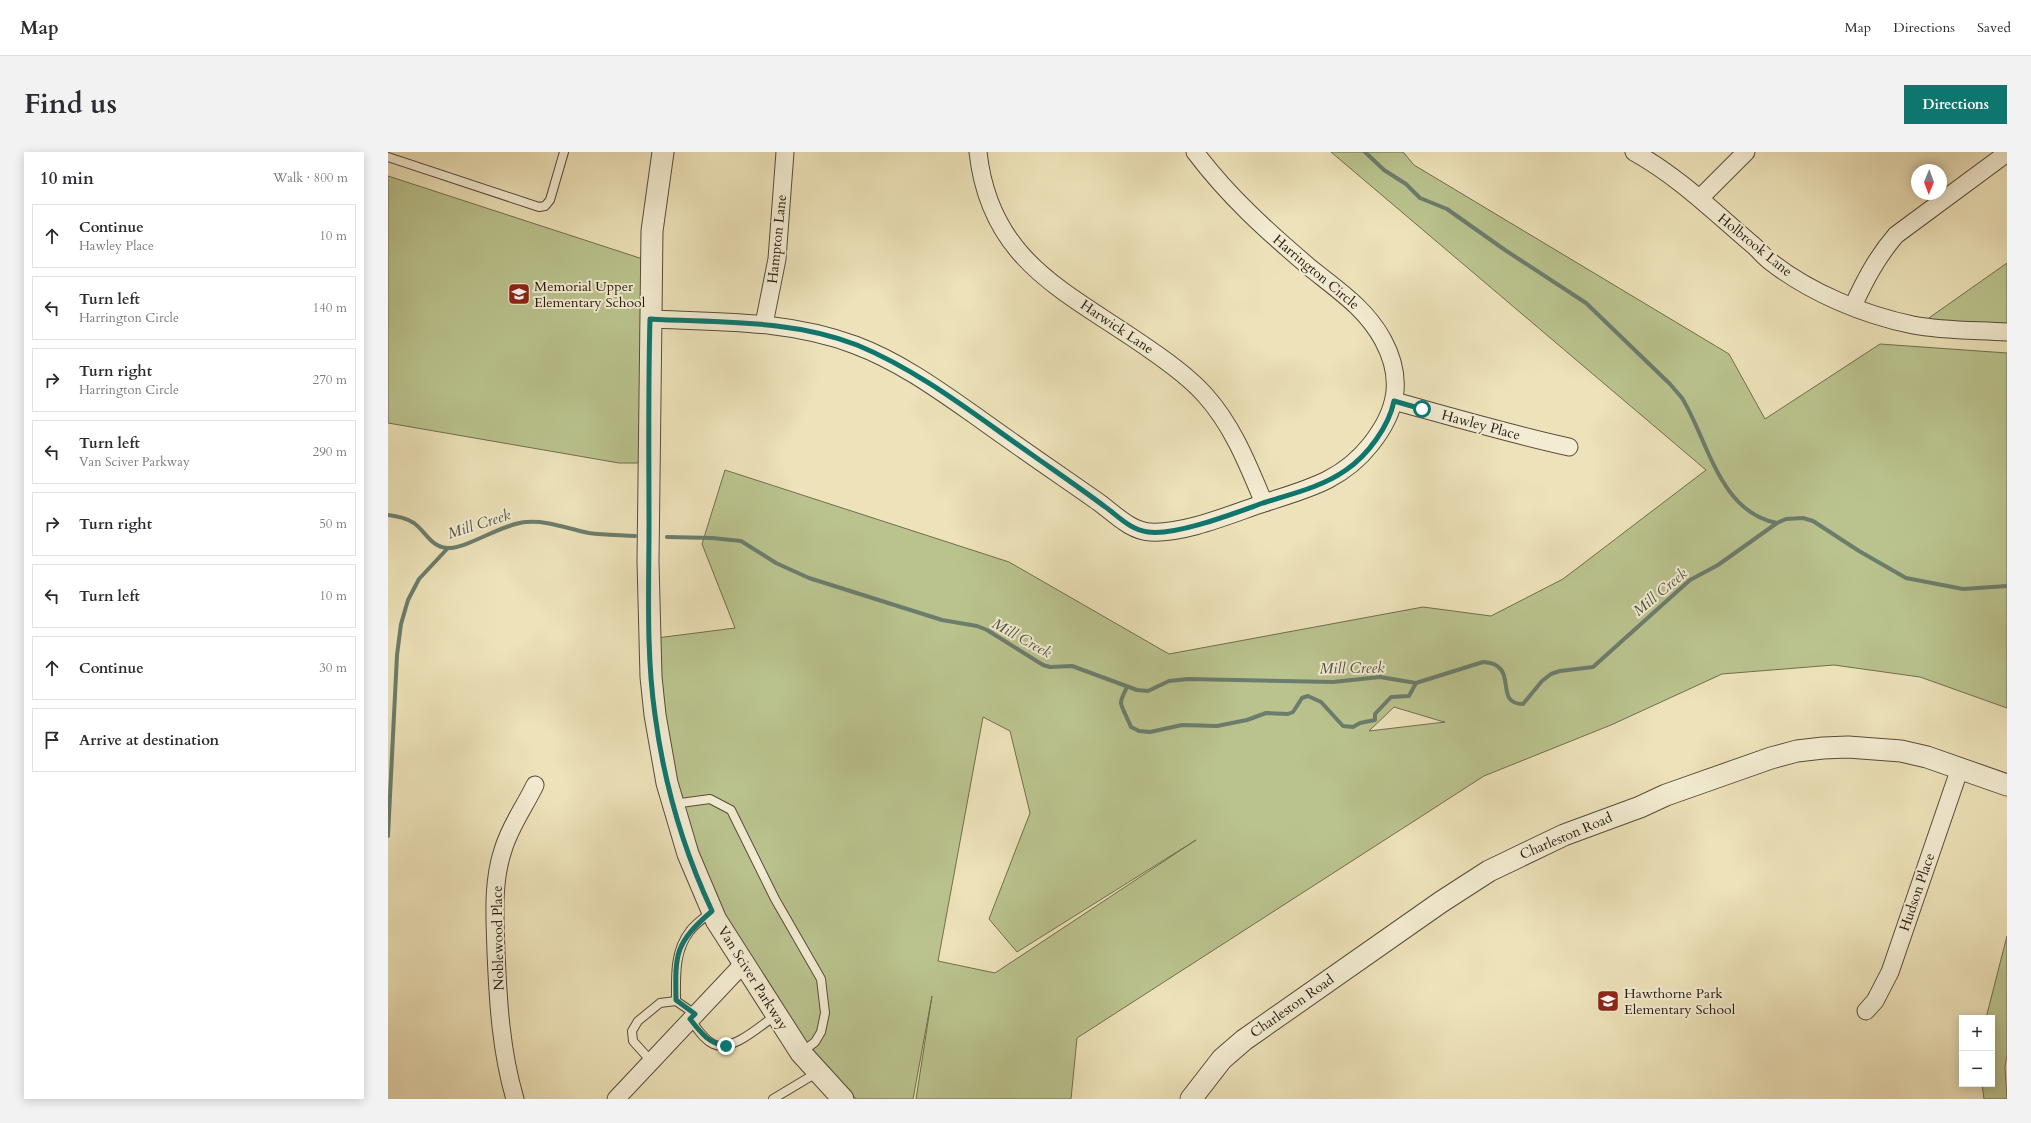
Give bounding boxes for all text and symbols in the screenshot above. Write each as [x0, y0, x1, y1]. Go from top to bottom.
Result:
text: Map [20, 15, 59, 41]
text: Map [1845, 18, 1871, 37]
text: Directions [1893, 18, 1955, 37]
text: Saved [1977, 18, 2011, 37]
text: Find us [24, 85, 117, 123]
button: Directions [1904, 85, 2007, 124]
north arrow [1911, 164, 1947, 200]
text: 10 min [40, 167, 94, 190]
text: Walk · 800 m [273, 169, 348, 187]
street label: Hampton Lane [763, 193, 791, 285]
street label: Holbrook Lane [1714, 209, 1796, 281]
text: Continue [79, 217, 144, 237]
icon: ahead [41, 225, 63, 247]
text: 10 m [319, 227, 347, 245]
street label: Harrington Circle [1269, 230, 1363, 314]
text: Hawley Place [79, 237, 154, 255]
place label: Memorial Upper Elementary School [534, 277, 646, 312]
school or university icon: Memorial Upper Elementary School [506, 281, 532, 307]
text: Turn left [79, 289, 140, 309]
street label: Harwick Lane [1077, 295, 1157, 359]
icon: left [41, 297, 63, 319]
text: 140 m [313, 299, 347, 317]
text: Harrington Circle [79, 309, 179, 327]
text: Turn right [79, 361, 152, 381]
icon: right [41, 369, 63, 391]
text: 270 m [313, 371, 347, 389]
text: Harrington Circle [79, 381, 179, 399]
route start [1413, 400, 1431, 418]
street label: Hawley Place [1440, 405, 1522, 445]
text: Turn left [79, 433, 140, 453]
icon: left [41, 441, 63, 463]
text: 290 m [313, 443, 347, 461]
text: Van Sciver Parkway [79, 453, 190, 471]
water label: Mill Creek [445, 504, 514, 544]
icon: right [41, 513, 63, 535]
text: Turn right [79, 514, 152, 534]
text: 50 m [319, 515, 347, 533]
water label: Mill Creek [1629, 563, 1692, 621]
icon: left [41, 585, 63, 607]
text: Turn left [79, 586, 140, 606]
text: 10 m [319, 587, 347, 605]
water label: Mill Creek [989, 613, 1056, 663]
icon: ahead [41, 657, 63, 679]
water label: Mill Creek [1319, 657, 1385, 679]
text: Continue [79, 658, 144, 678]
text: 30 m [319, 659, 347, 677]
icon: arrive [41, 729, 63, 751]
text: Arrive at destination [79, 730, 219, 750]
street label: Charleston Road [1517, 808, 1616, 864]
street label: Hudson Place [1895, 850, 1939, 934]
street label: Noblewood Place [488, 885, 508, 991]
street label: Van Sciver Parkway [713, 922, 793, 1034]
street label: Charleston Road [1246, 970, 1338, 1042]
place label: Hawthorne Park Elementary School [1624, 984, 1736, 1019]
school or university icon: Hawthorne Park Elementary School [1595, 988, 1621, 1014]
map controls [1959, 1015, 1995, 1087]
button: + [1959, 1015, 1995, 1051]
route end [717, 1037, 735, 1055]
button: − [1959, 1051, 1995, 1087]

